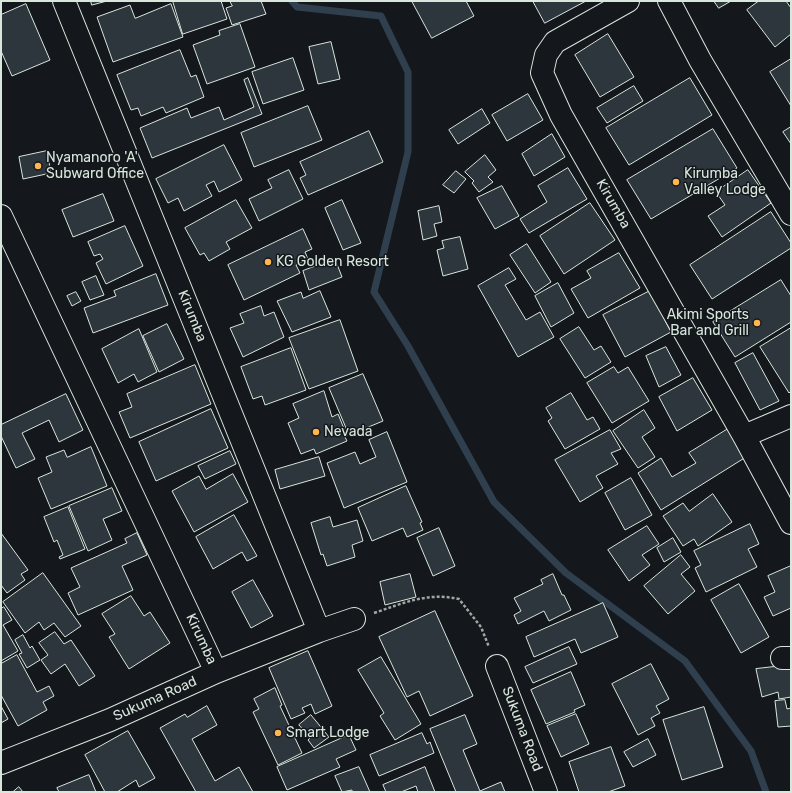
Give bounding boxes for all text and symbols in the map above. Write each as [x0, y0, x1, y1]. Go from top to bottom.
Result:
place label: Nyamanoro 'A' Subward Office [46, 150, 144, 182]
marker: Nyamanoro 'A' Subward Office [33, 161, 43, 171]
place label: Kirumba Valley Lodge [684, 166, 766, 198]
street label: Kirumba [592, 176, 634, 232]
marker: Kirumba Valley Lodge [671, 177, 681, 187]
place label: KG Golden Resort [276, 254, 389, 270]
marker: KG Golden Resort [263, 257, 273, 267]
street label: Kirumba [174, 288, 210, 344]
place label: Akimi Sports Bar and Grill [667, 307, 749, 340]
marker: Akimi Sports Bar and Grill [752, 318, 762, 328]
place label: Nevada [324, 424, 373, 440]
marker: Nevada [311, 427, 321, 437]
street label: Kirumba [182, 611, 220, 667]
street label: Sukuma Road [111, 673, 199, 725]
street label: Sukuma Road [498, 684, 546, 774]
place label: Smart Lodge [286, 725, 369, 741]
marker: Smart Lodge [273, 728, 283, 738]

